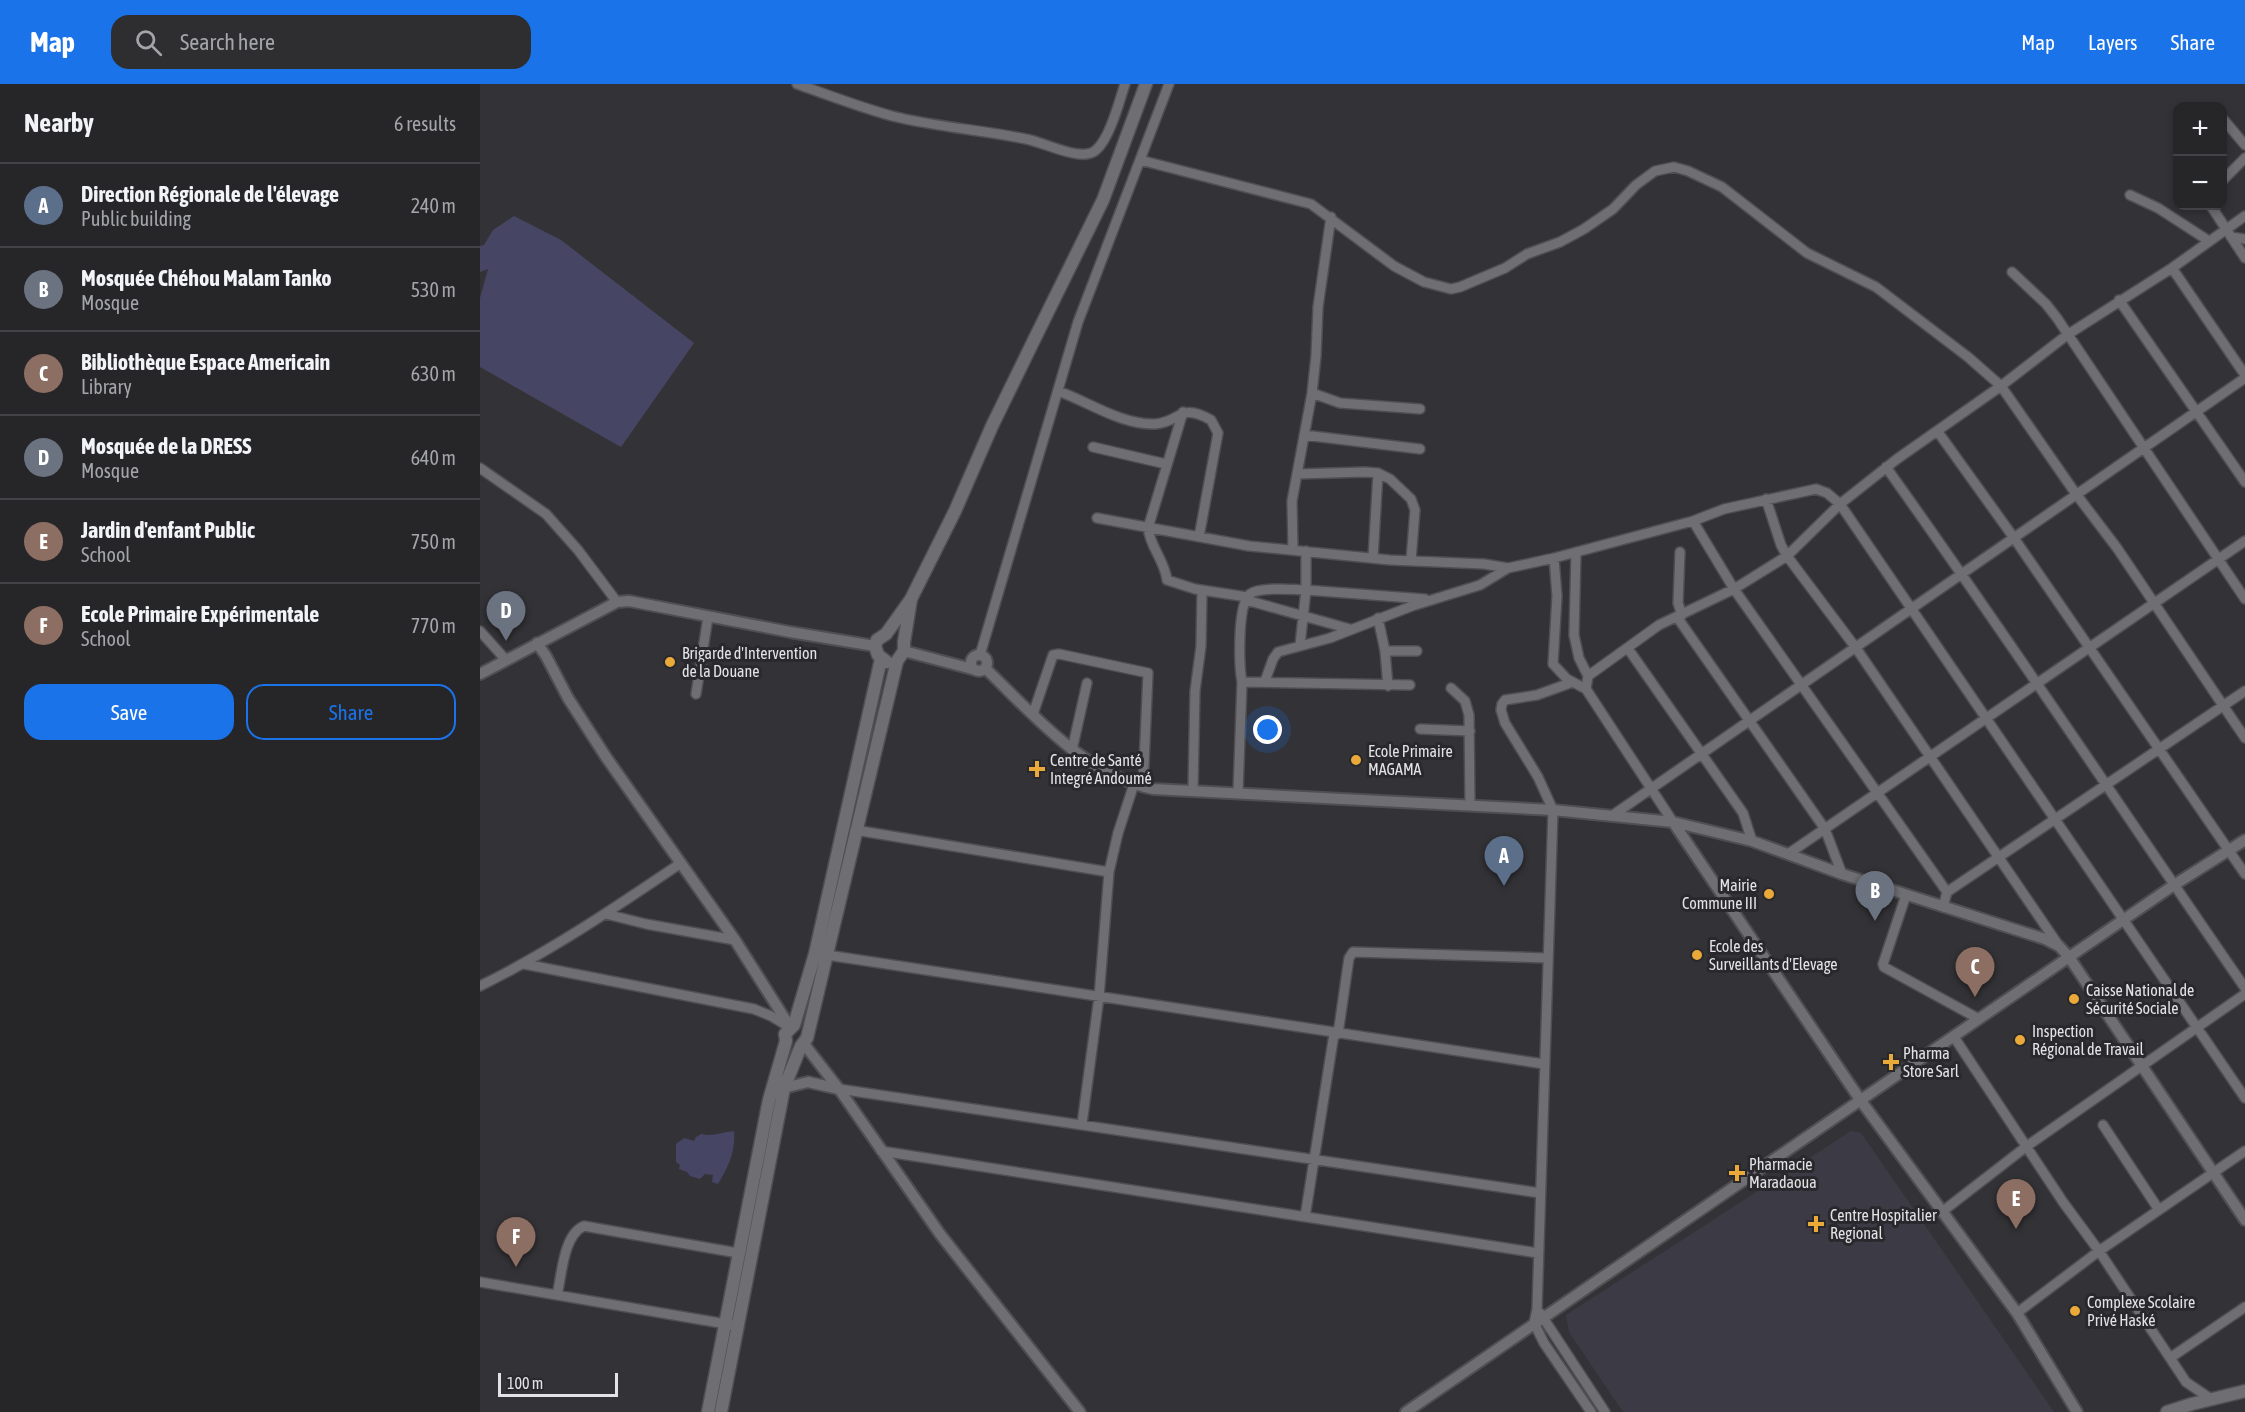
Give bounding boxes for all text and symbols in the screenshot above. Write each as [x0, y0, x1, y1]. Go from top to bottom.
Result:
search box [111, 15, 531, 69]
text: Map [30, 26, 75, 58]
icon: search [132, 26, 165, 59]
text: Search here [180, 29, 275, 55]
text: Map [2021, 30, 2055, 54]
text: Layers [2088, 30, 2138, 54]
text: Share [2171, 30, 2215, 54]
map controls [2173, 102, 2227, 210]
button: + [2173, 102, 2227, 156]
text: Nearby [24, 108, 94, 138]
text: 6 results [394, 112, 456, 135]
button: − [2173, 156, 2227, 210]
text: Direction Régionale de l'élevage [81, 181, 339, 207]
text: A [39, 194, 48, 217]
text: 240 m [411, 194, 456, 217]
text: Public building [81, 207, 191, 230]
text: Mosquée Chéhou Malam Tanko [81, 265, 331, 291]
text: B [39, 278, 48, 301]
text: 530 m [411, 278, 456, 301]
text: Mosque [81, 291, 139, 314]
text: Bibliothèque Espace Americain [81, 349, 330, 375]
text: C [39, 362, 48, 385]
text: 630 m [411, 362, 456, 385]
text: Library [81, 375, 132, 398]
text: Mosquée de la DRESS [81, 433, 251, 459]
text: D [38, 446, 49, 469]
text: 640 m [411, 446, 456, 469]
text: Mosque [81, 459, 139, 482]
text: Jardin d'enfant Public [81, 517, 255, 543]
text: E [39, 530, 48, 553]
text: 750 m [411, 530, 456, 553]
text: School [81, 543, 131, 566]
pin: D [486, 592, 526, 641]
text: Ecole Primaire Expérimentale [81, 601, 319, 627]
text: F [39, 614, 48, 637]
text: 770 m [411, 614, 456, 637]
text: School [81, 627, 131, 650]
place label: Brigarde d'Intervention de la Douane [682, 644, 817, 680]
marker: Brigarde d'Intervention de la Douane [663, 655, 677, 669]
button: Save [24, 684, 234, 740]
button: Share [246, 684, 456, 740]
your location [1253, 715, 1282, 744]
place label: Ecole Primaire MAGAMA [1368, 742, 1453, 778]
place label: Centre de Santé Integré Andoumé [1050, 751, 1152, 788]
marker: Ecole Primaire MAGAMA [1349, 753, 1363, 767]
marker: Centre de Santé Integré Andoumé [1028, 760, 1046, 778]
pin: A [1484, 836, 1524, 886]
pin: B [1856, 872, 1894, 921]
place label: Mairie Commune III [1682, 876, 1757, 912]
marker: Mairie Commune III [1762, 887, 1776, 901]
place label: Ecole des Surveillants d'Elevage [1709, 937, 1838, 974]
marker: Ecole des Surveillants d'Elevage [1690, 948, 1704, 962]
pin: C [1956, 948, 1994, 997]
place label: Caisse National de Sécurité Sociale [2086, 981, 2194, 1017]
marker: Caisse National de Sécurité Sociale [2067, 992, 2081, 1006]
place label: Inspection Régional de Travail [2032, 1022, 2144, 1059]
marker: Inspection Régional de Travail [2013, 1033, 2027, 1047]
place label: Pharma Store Sarl [1903, 1044, 1960, 1080]
marker: Pharma Store Sarl [1884, 1055, 1898, 1069]
place label: Pharmacie Maradaoua [1749, 1155, 1817, 1191]
marker: Pharmacie Maradaoua [1730, 1166, 1744, 1180]
pin: E [1996, 1180, 2036, 1229]
place label: Centre Hospitalier Regional [1830, 1206, 1937, 1243]
marker: Centre Hospitalier Regional [1807, 1215, 1825, 1233]
pin: F [496, 1218, 536, 1267]
place label: Complexe Scolaire Privé Haské [2087, 1293, 2195, 1329]
marker: Complexe Scolaire Privé Haské [2068, 1304, 2082, 1318]
scale bar [498, 1370, 618, 1398]
text: 100 m [507, 1374, 543, 1392]

